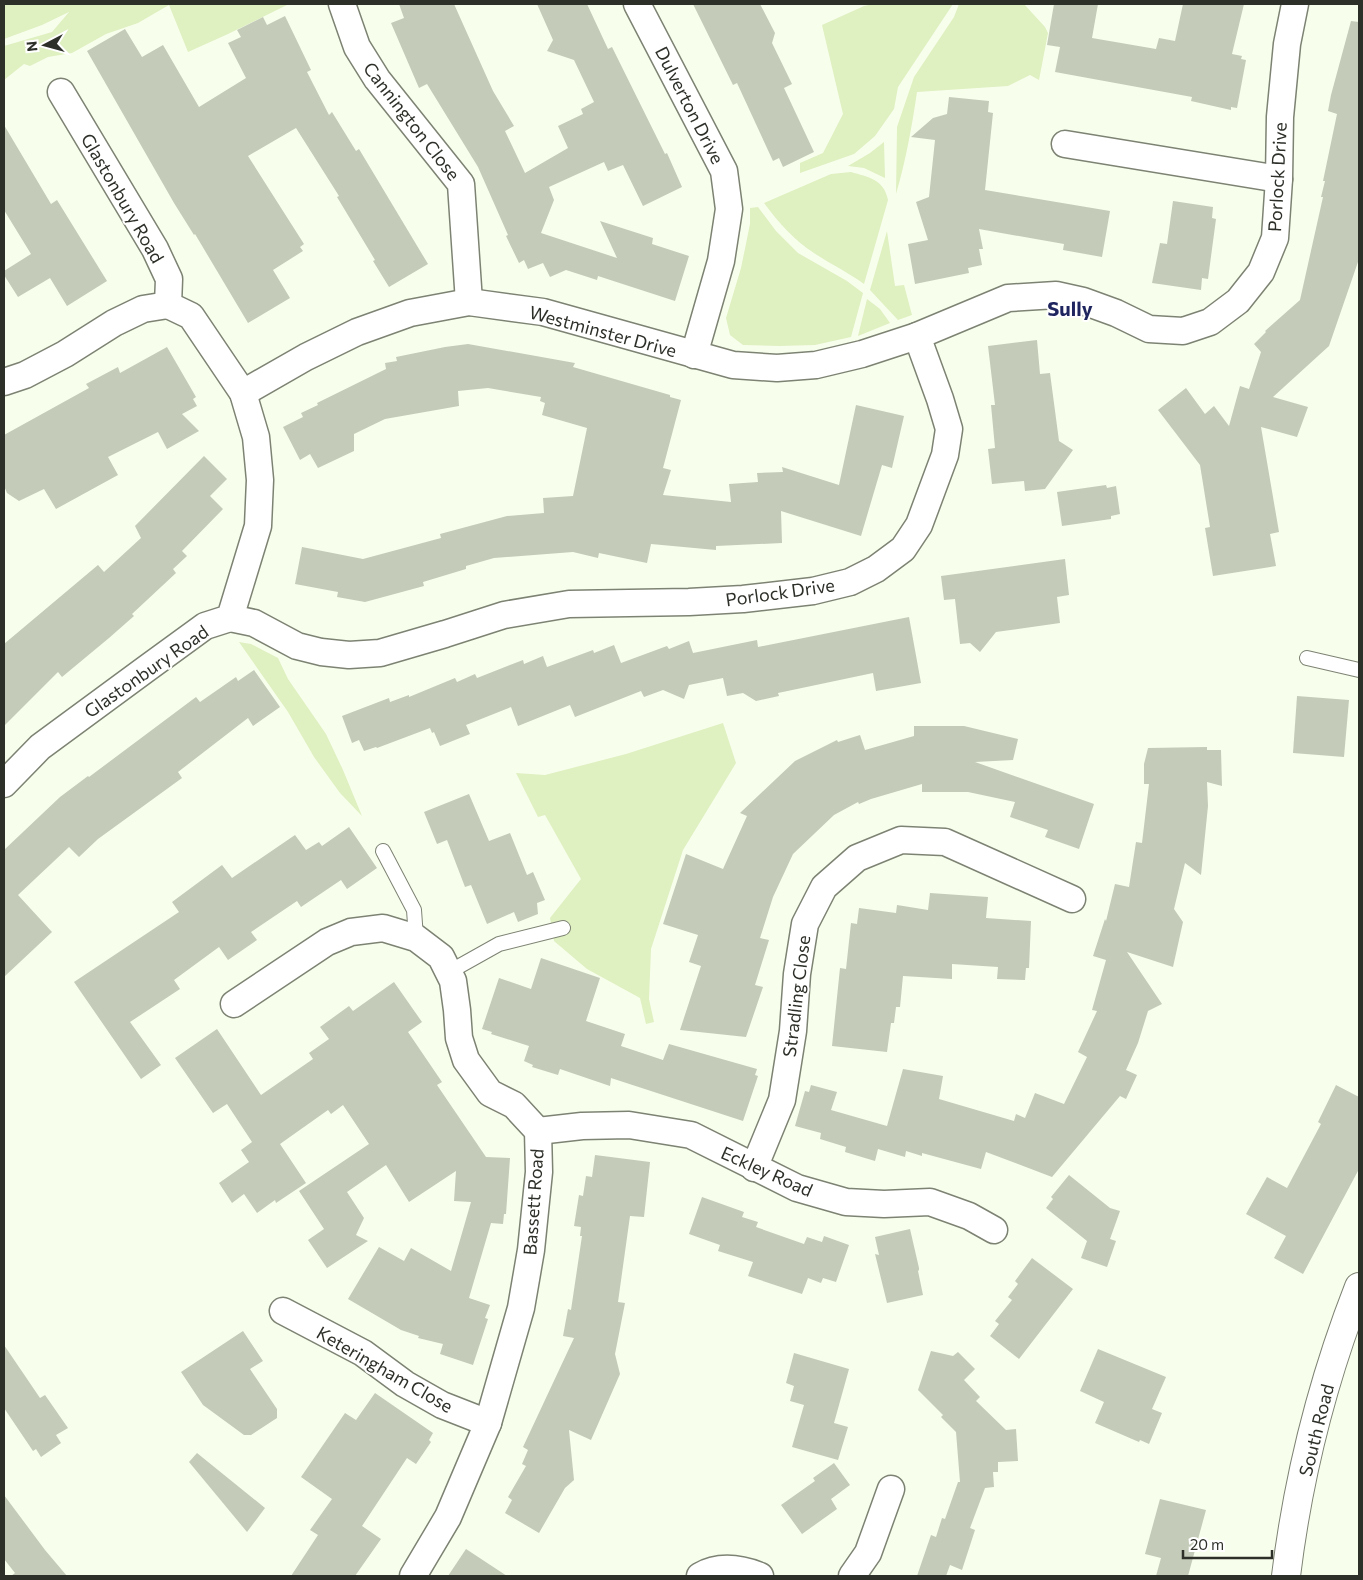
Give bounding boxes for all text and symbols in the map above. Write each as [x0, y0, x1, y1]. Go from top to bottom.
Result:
north arrow [20, 20, 70, 70]
text: N [23, 40, 41, 53]
street label: Dulverton Drive [651, 43, 729, 167]
street label: Cannington Close [359, 57, 465, 185]
street label: Porlock Drive [1263, 122, 1291, 232]
street label: Glastonbury Road [77, 129, 169, 267]
district label: Sully [1047, 296, 1093, 320]
street label: Westminster Drive [527, 301, 679, 361]
street label: Porlock Drive [724, 573, 836, 611]
street label: Glastonbury Road [80, 620, 212, 722]
street label: Stradling Close [778, 934, 814, 1058]
street label: Eckley Road [718, 1141, 816, 1201]
street label: Bassett Road [518, 1148, 548, 1256]
street label: Keteringham Close [313, 1321, 457, 1417]
street label: South Road [1294, 1381, 1338, 1479]
scale bar [1183, 1528, 1272, 1560]
text: 20 m [1190, 1535, 1224, 1553]

